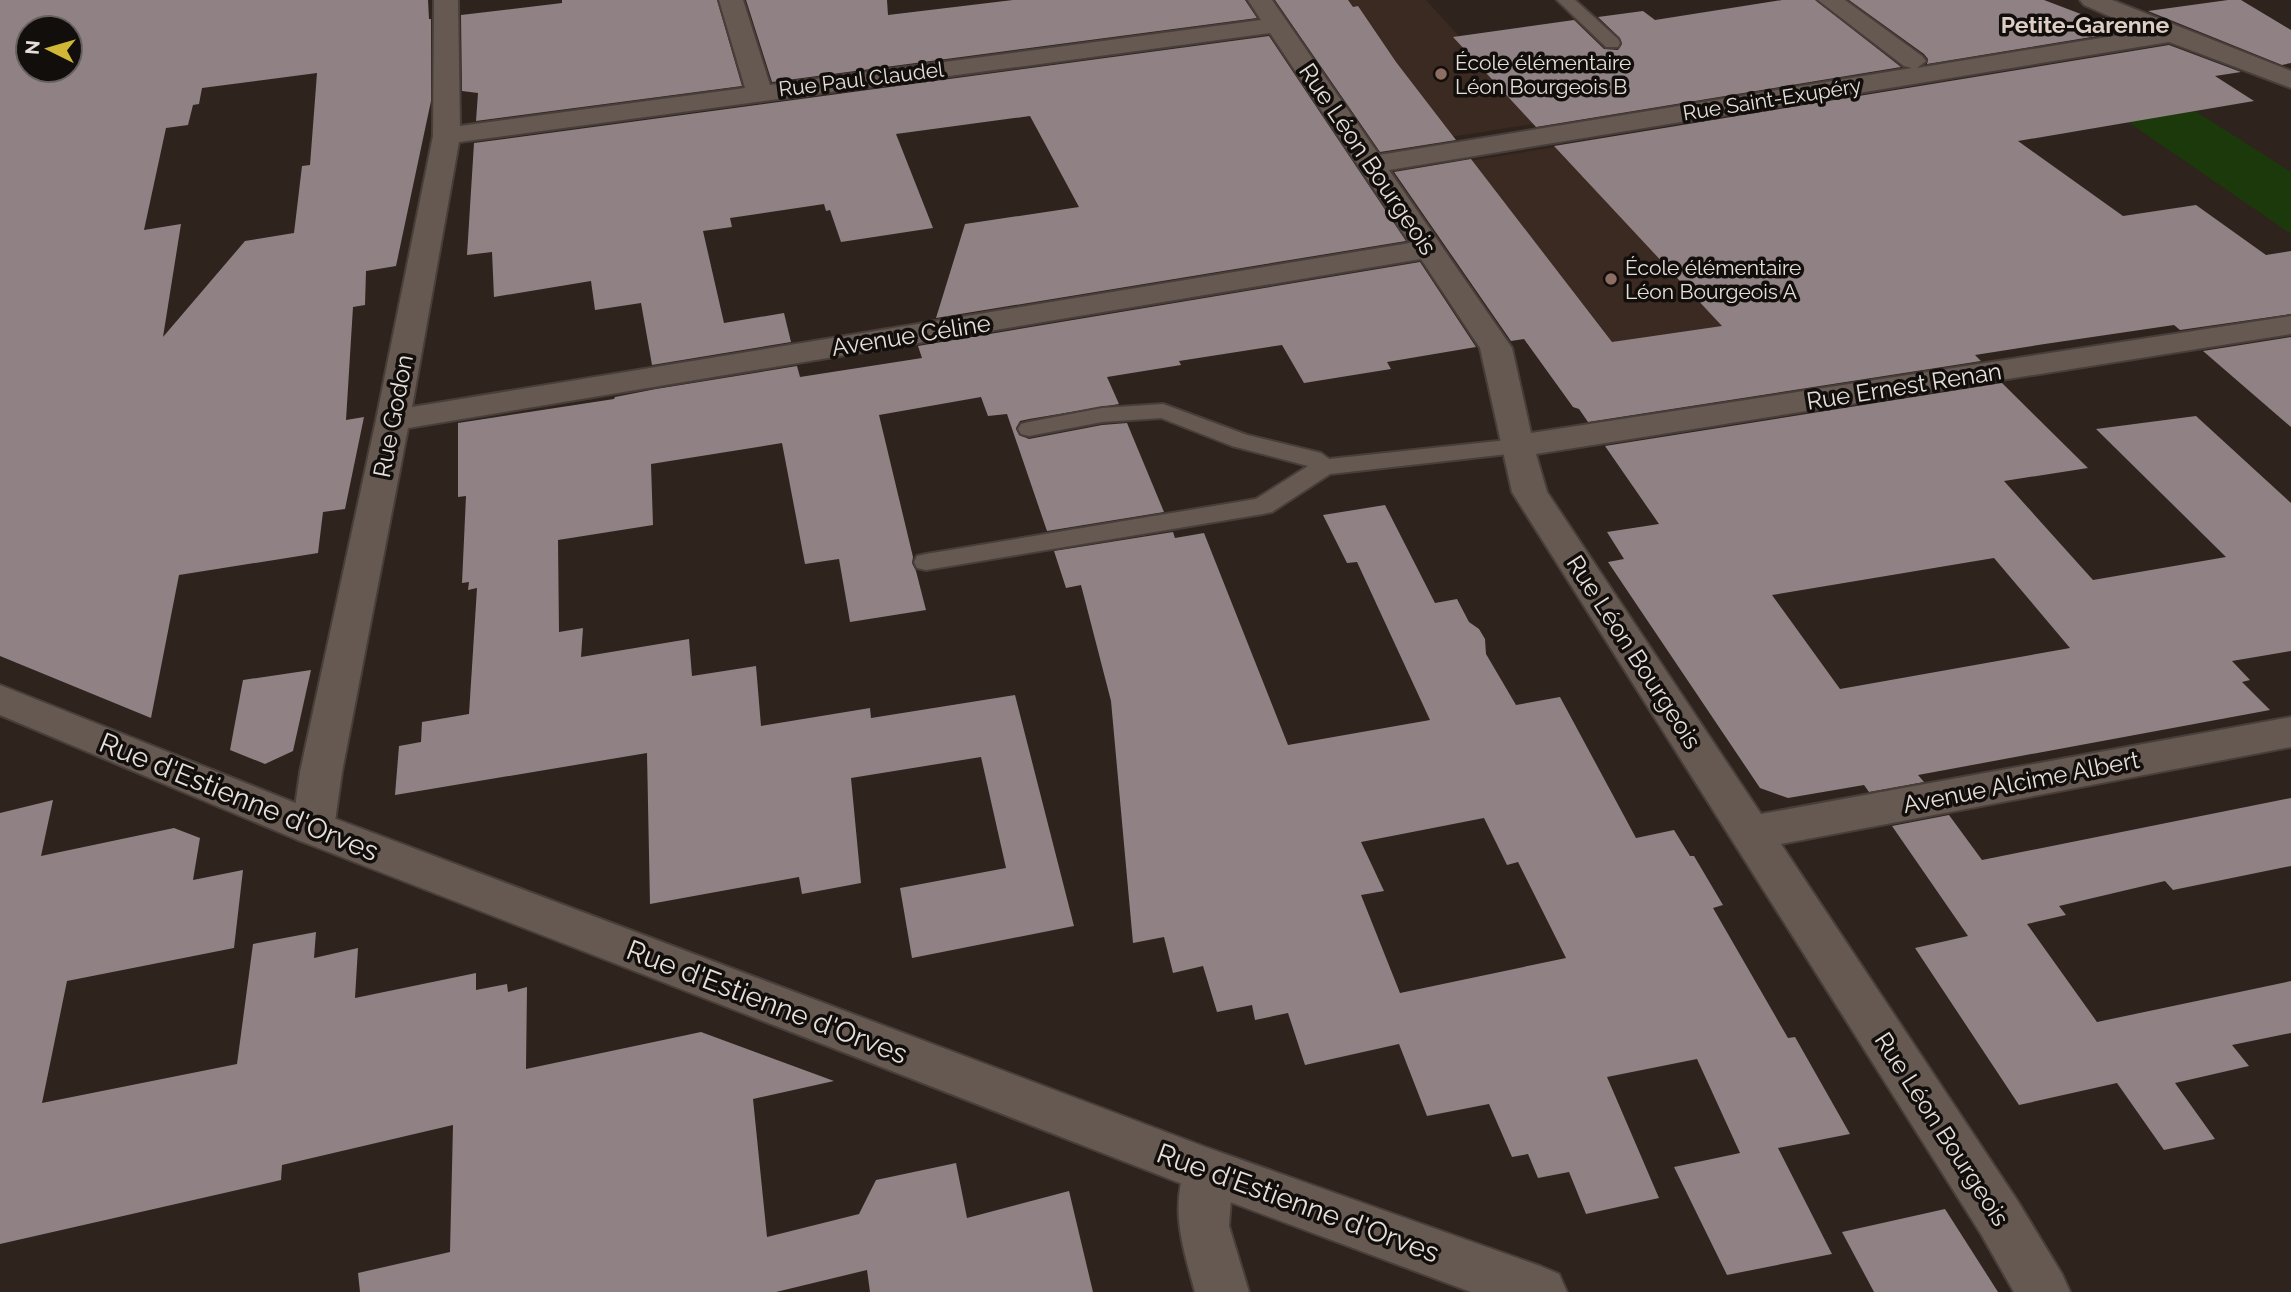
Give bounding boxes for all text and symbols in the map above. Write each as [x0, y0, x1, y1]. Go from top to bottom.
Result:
district label: Petite-Garenne [2001, 11, 2169, 38]
north arrow [14, 14, 84, 84]
text: N [20, 39, 44, 56]
place label: École élémentaire Léon Bourgeois B [1455, 50, 1631, 99]
street label: Rue Paul Claudel [777, 56, 945, 102]
street label: Rue Léon Bourgeois [1293, 58, 1443, 260]
marker: École élémentaire Léon Bourgeois B [1433, 66, 1449, 82]
street label: Rue Saint-Exupéry [1681, 73, 1863, 125]
place label: École élémentaire Léon Bourgeois A [1625, 255, 1801, 304]
marker: École élémentaire Léon Bourgeois A [1603, 271, 1619, 287]
street label: Avenue Céline [829, 308, 993, 362]
street label: Rue Godon [367, 352, 419, 480]
street label: Rue Ernest Renan [1804, 356, 2004, 416]
street label: Rue Léon Bourgeois [1561, 550, 1707, 754]
street label: Rue d'Estienne d'Orves [95, 726, 383, 868]
street label: Avenue Alcime Albert [1900, 745, 2142, 819]
street label: Rue d'Estienne d'Orves [622, 933, 912, 1071]
street label: Rue Léon Bourgeois [1869, 1027, 2015, 1231]
street label: Rue d'Estienne d'Orves [1152, 1137, 1444, 1269]

